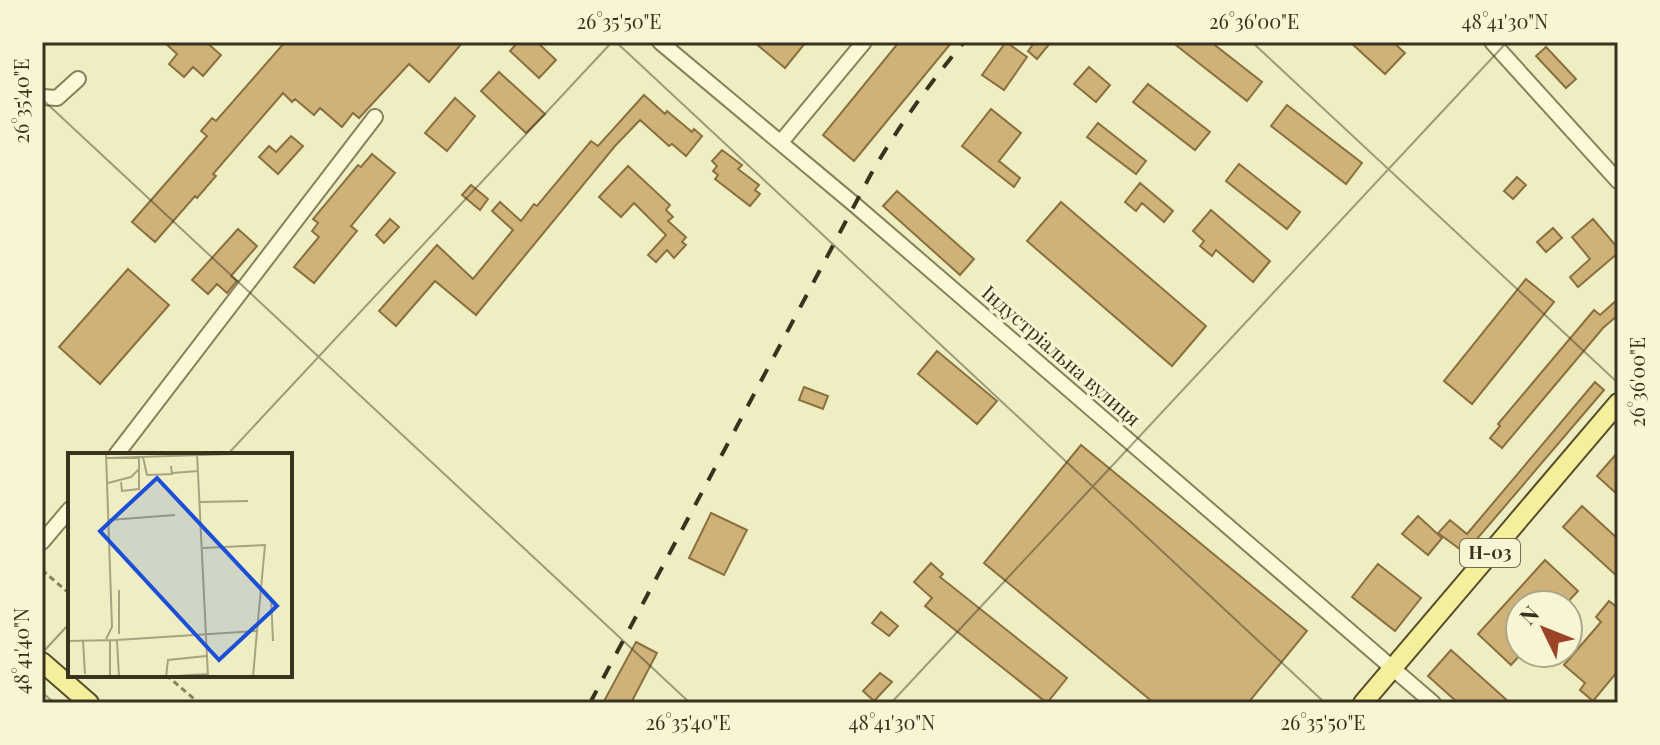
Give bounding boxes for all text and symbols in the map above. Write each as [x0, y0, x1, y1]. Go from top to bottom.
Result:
text: 26°35'50"E [576, 7, 662, 34]
text: 26°36'00"E [1209, 7, 1299, 34]
text: 48°41'30"N [1462, 7, 1548, 34]
text: 26°35'40"E [7, 58, 34, 144]
street label: Індустріальна вулиця [977, 278, 1147, 431]
text: 26°36'00"E [1623, 337, 1650, 427]
inset map [68, 453, 292, 677]
road number: Н-03 [1460, 539, 1520, 567]
north arrow [1504, 589, 1584, 669]
text: N [1512, 599, 1545, 631]
text: 48°41'40"N [7, 608, 34, 694]
text: 26°35'40"E [645, 708, 731, 735]
text: 48°41'30"N [849, 708, 935, 735]
text: 26°35'50"E [1280, 708, 1366, 735]

